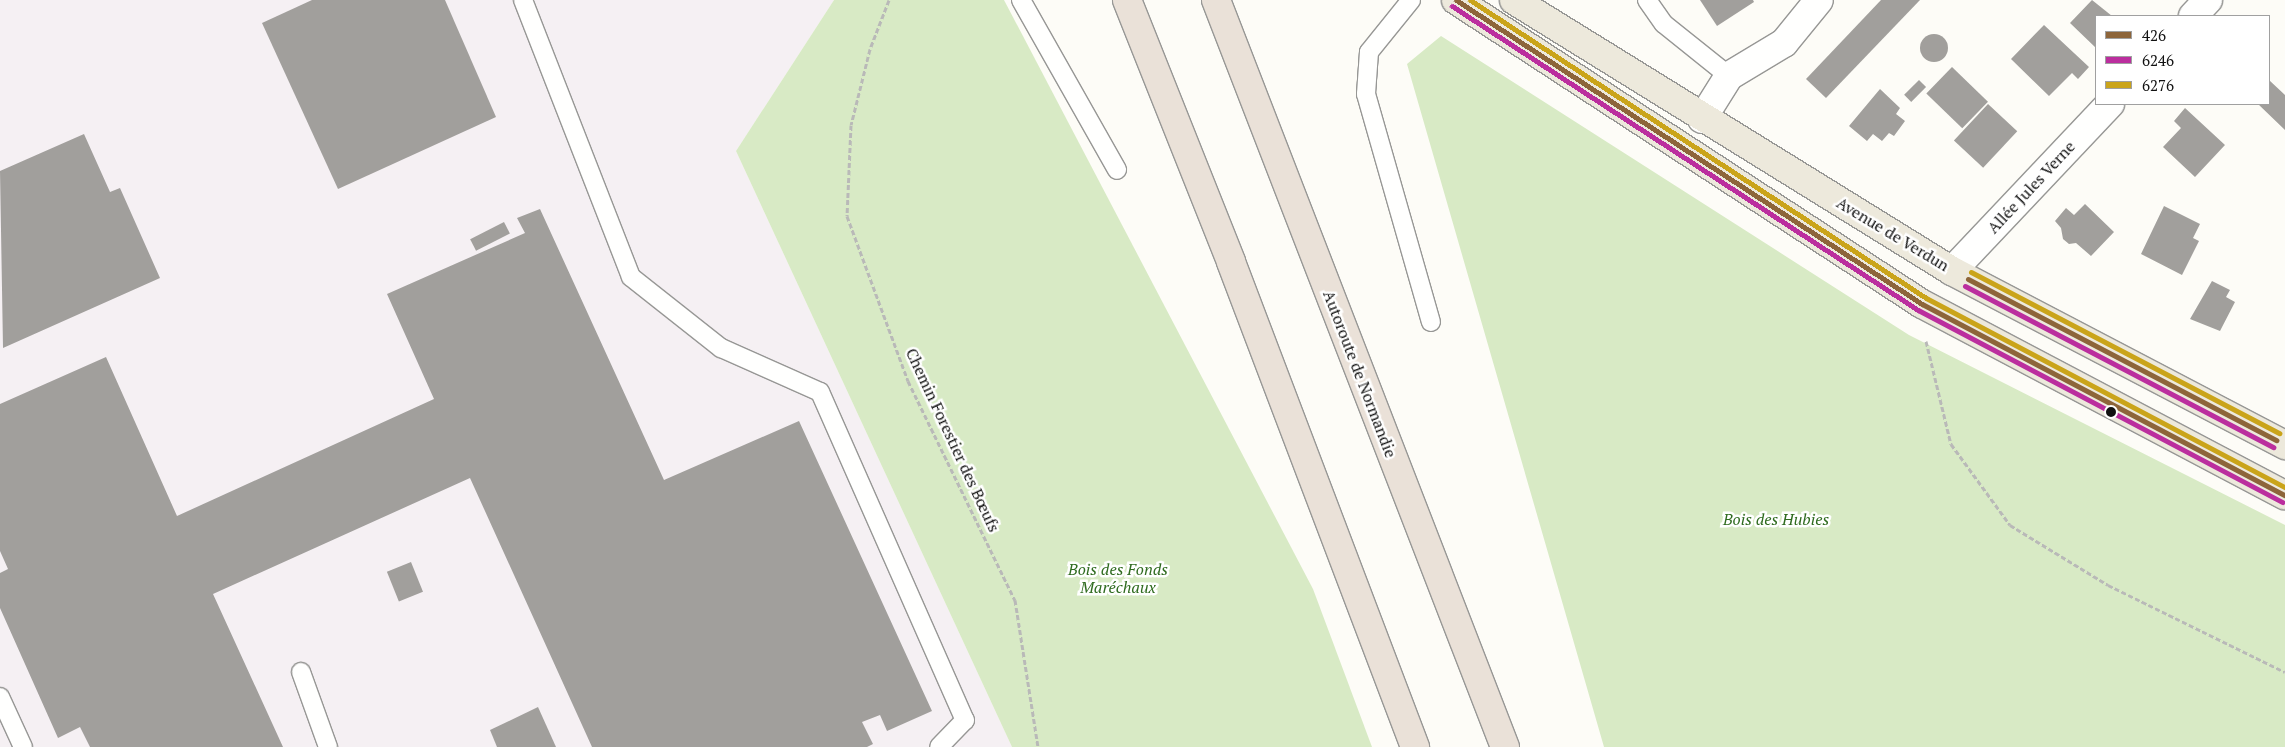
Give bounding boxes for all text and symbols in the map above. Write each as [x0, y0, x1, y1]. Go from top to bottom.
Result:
legend [2095, 15, 2270, 105]
text: 426 [2142, 25, 2166, 45]
text: 6246 [2142, 50, 2174, 70]
text: 6276 [2142, 75, 2174, 95]
street label: Allée Jules Verne [1983, 137, 2079, 237]
street label: Avenue de Verdun [1833, 193, 1953, 275]
street label: Autoroute de Normandie [1319, 288, 1401, 460]
street label: Chemin Forestier des Bœufs [902, 345, 1004, 535]
unlabelled marker [2106, 407, 2116, 417]
park label: Bois des Hubies [1723, 509, 1829, 529]
park label: Bois des Fonds Maréchaux [1068, 559, 1168, 597]

